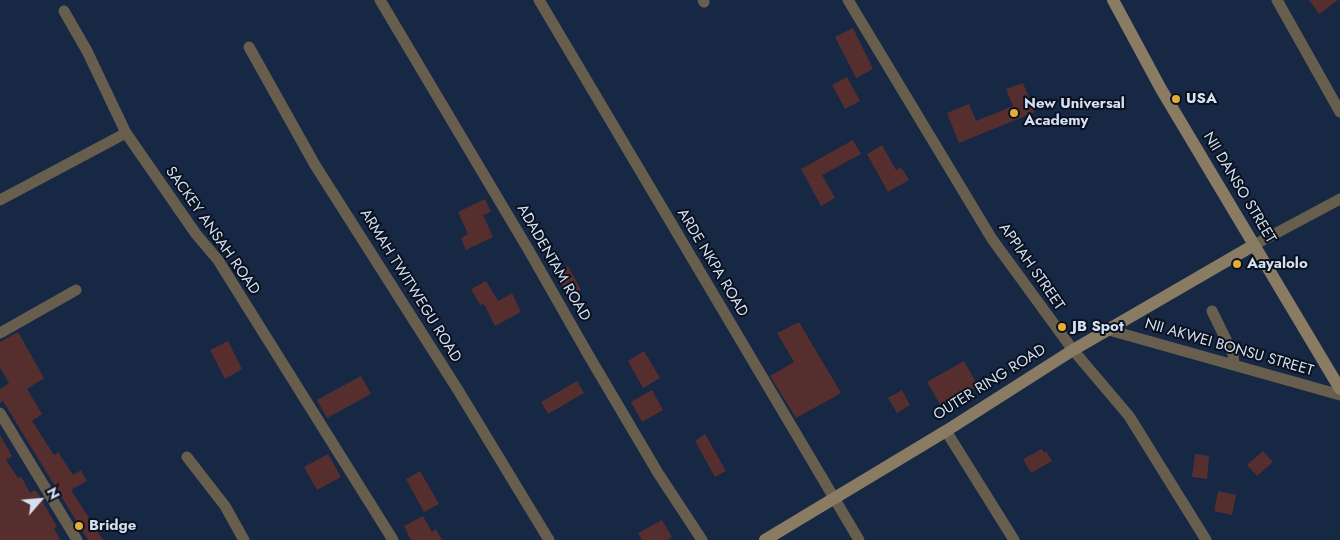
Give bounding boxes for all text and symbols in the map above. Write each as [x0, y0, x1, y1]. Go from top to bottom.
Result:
place label: USA [1186, 90, 1217, 108]
marker: USA [1170, 93, 1182, 105]
place label: New Universal Academy [1024, 95, 1125, 130]
marker: New Universal Academy [1008, 107, 1020, 119]
street label: NII DANSO STREET [1199, 129, 1279, 247]
street label: SACKEY ANSAH ROAD [161, 163, 263, 299]
street label: ADADENTAM ROAD [512, 202, 594, 324]
street label: ARMAH TWITWEGU ROAD [355, 206, 465, 366]
street label: ARDE NKPA ROAD [673, 206, 751, 320]
street label: APPIAH STREET [994, 220, 1068, 314]
place label: Aayalolo [1247, 255, 1308, 273]
marker: Aayalolo [1231, 258, 1243, 270]
street label: NII AKWEI BONSU STREET [1143, 315, 1315, 381]
place label: JB Spot [1072, 318, 1124, 336]
marker: JB Spot [1056, 321, 1068, 333]
street label: OUTER RING ROAD [930, 341, 1050, 425]
north arrow [15, 475, 65, 525]
text: N [42, 484, 65, 503]
place label: Bridge [89, 517, 136, 535]
marker: Bridge [73, 520, 85, 532]

